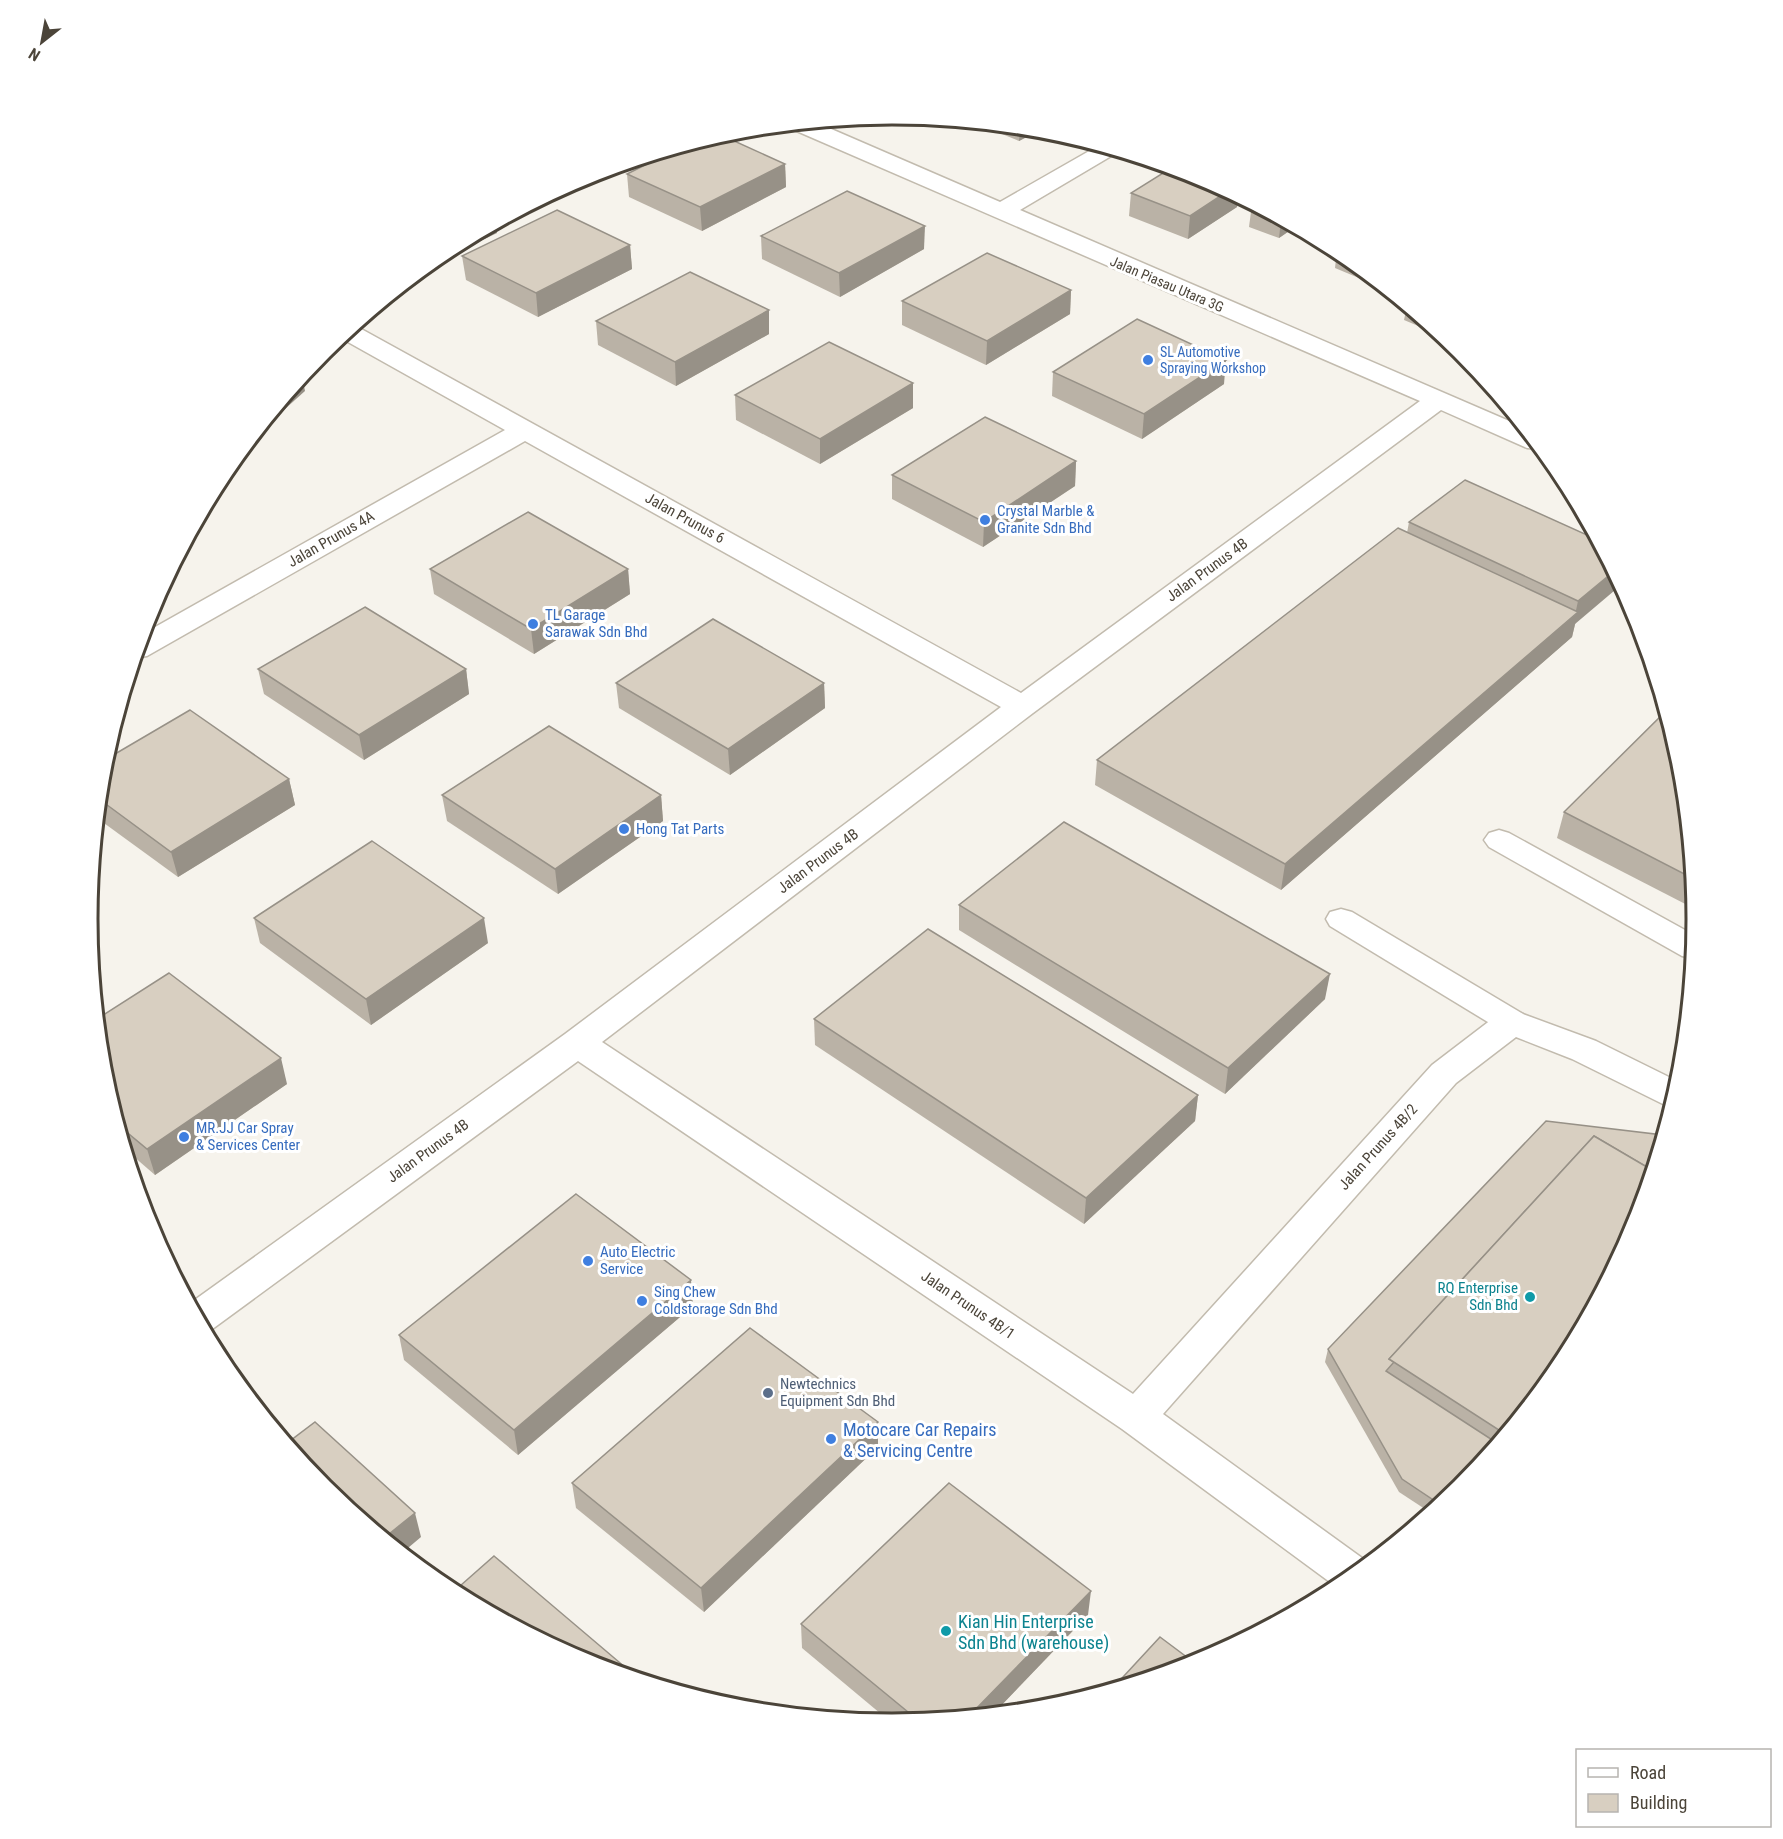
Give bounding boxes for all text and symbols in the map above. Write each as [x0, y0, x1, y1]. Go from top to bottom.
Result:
north arrow [12, 12, 72, 72]
text: N [25, 44, 44, 65]
street label: Jalan Piasau Utara 3G [1108, 253, 1226, 315]
place label: SL Automotive Spraying Workshop [1160, 344, 1266, 376]
marker: SL Automotive Spraying Workshop [1141, 353, 1155, 367]
street label: Jalan Prunus 6 [642, 489, 728, 547]
place label: Crystal Marble & Granite Sdn Bhd [997, 502, 1095, 537]
street label: Jalan Prunus 4A [285, 507, 378, 571]
marker: Crystal Marble & Granite Sdn Bhd [978, 513, 992, 527]
street label: Jalan Prunus 4B [1163, 534, 1251, 606]
place label: TL Garage Sarawak Sdn Bhd [545, 606, 647, 641]
marker: TL Garage Sarawak Sdn Bhd [526, 617, 540, 631]
place label: Hong Tat Parts [636, 820, 724, 838]
marker: Hong Tat Parts [617, 822, 631, 836]
street label: Jalan Prunus 4B [774, 825, 862, 897]
street label: Jalan Prunus 4B/2 [1335, 1100, 1421, 1194]
street label: Jalan Prunus 4B [384, 1115, 472, 1187]
place label: MR.JJ Car Spray & Services Center [196, 1119, 300, 1154]
marker: MR.JJ Car Spray & Services Center [177, 1130, 191, 1144]
place label: Auto Electric Service [600, 1243, 675, 1278]
marker: Auto Electric Service [581, 1254, 595, 1268]
street label: Jalan Prunus 4B/1 [918, 1267, 1018, 1343]
place label: RQ Enterprise Sdn Bhd [1438, 1279, 1518, 1314]
place label: Sing Chew Coldstorage Sdn Bhd [654, 1283, 778, 1318]
marker: RQ Enterprise Sdn Bhd [1523, 1290, 1537, 1304]
marker: Sing Chew Coldstorage Sdn Bhd [635, 1294, 649, 1308]
place label: Newtechnics Equipment Sdn Bhd [780, 1375, 895, 1410]
marker: Newtechnics Equipment Sdn Bhd [761, 1386, 775, 1400]
place label: Motocare Car Repairs & Servicing Centre [843, 1419, 996, 1461]
marker: Motocare Car Repairs & Servicing Centre [824, 1432, 838, 1446]
place label: Kian Hin Enterprise Sdn Bhd (warehouse) [958, 1611, 1109, 1654]
marker: Kian Hin Enterprise Sdn Bhd (warehouse) [939, 1624, 953, 1638]
legend [1576, 1749, 1771, 1827]
text: Road [1630, 1762, 1666, 1783]
text: Building [1630, 1792, 1687, 1813]

